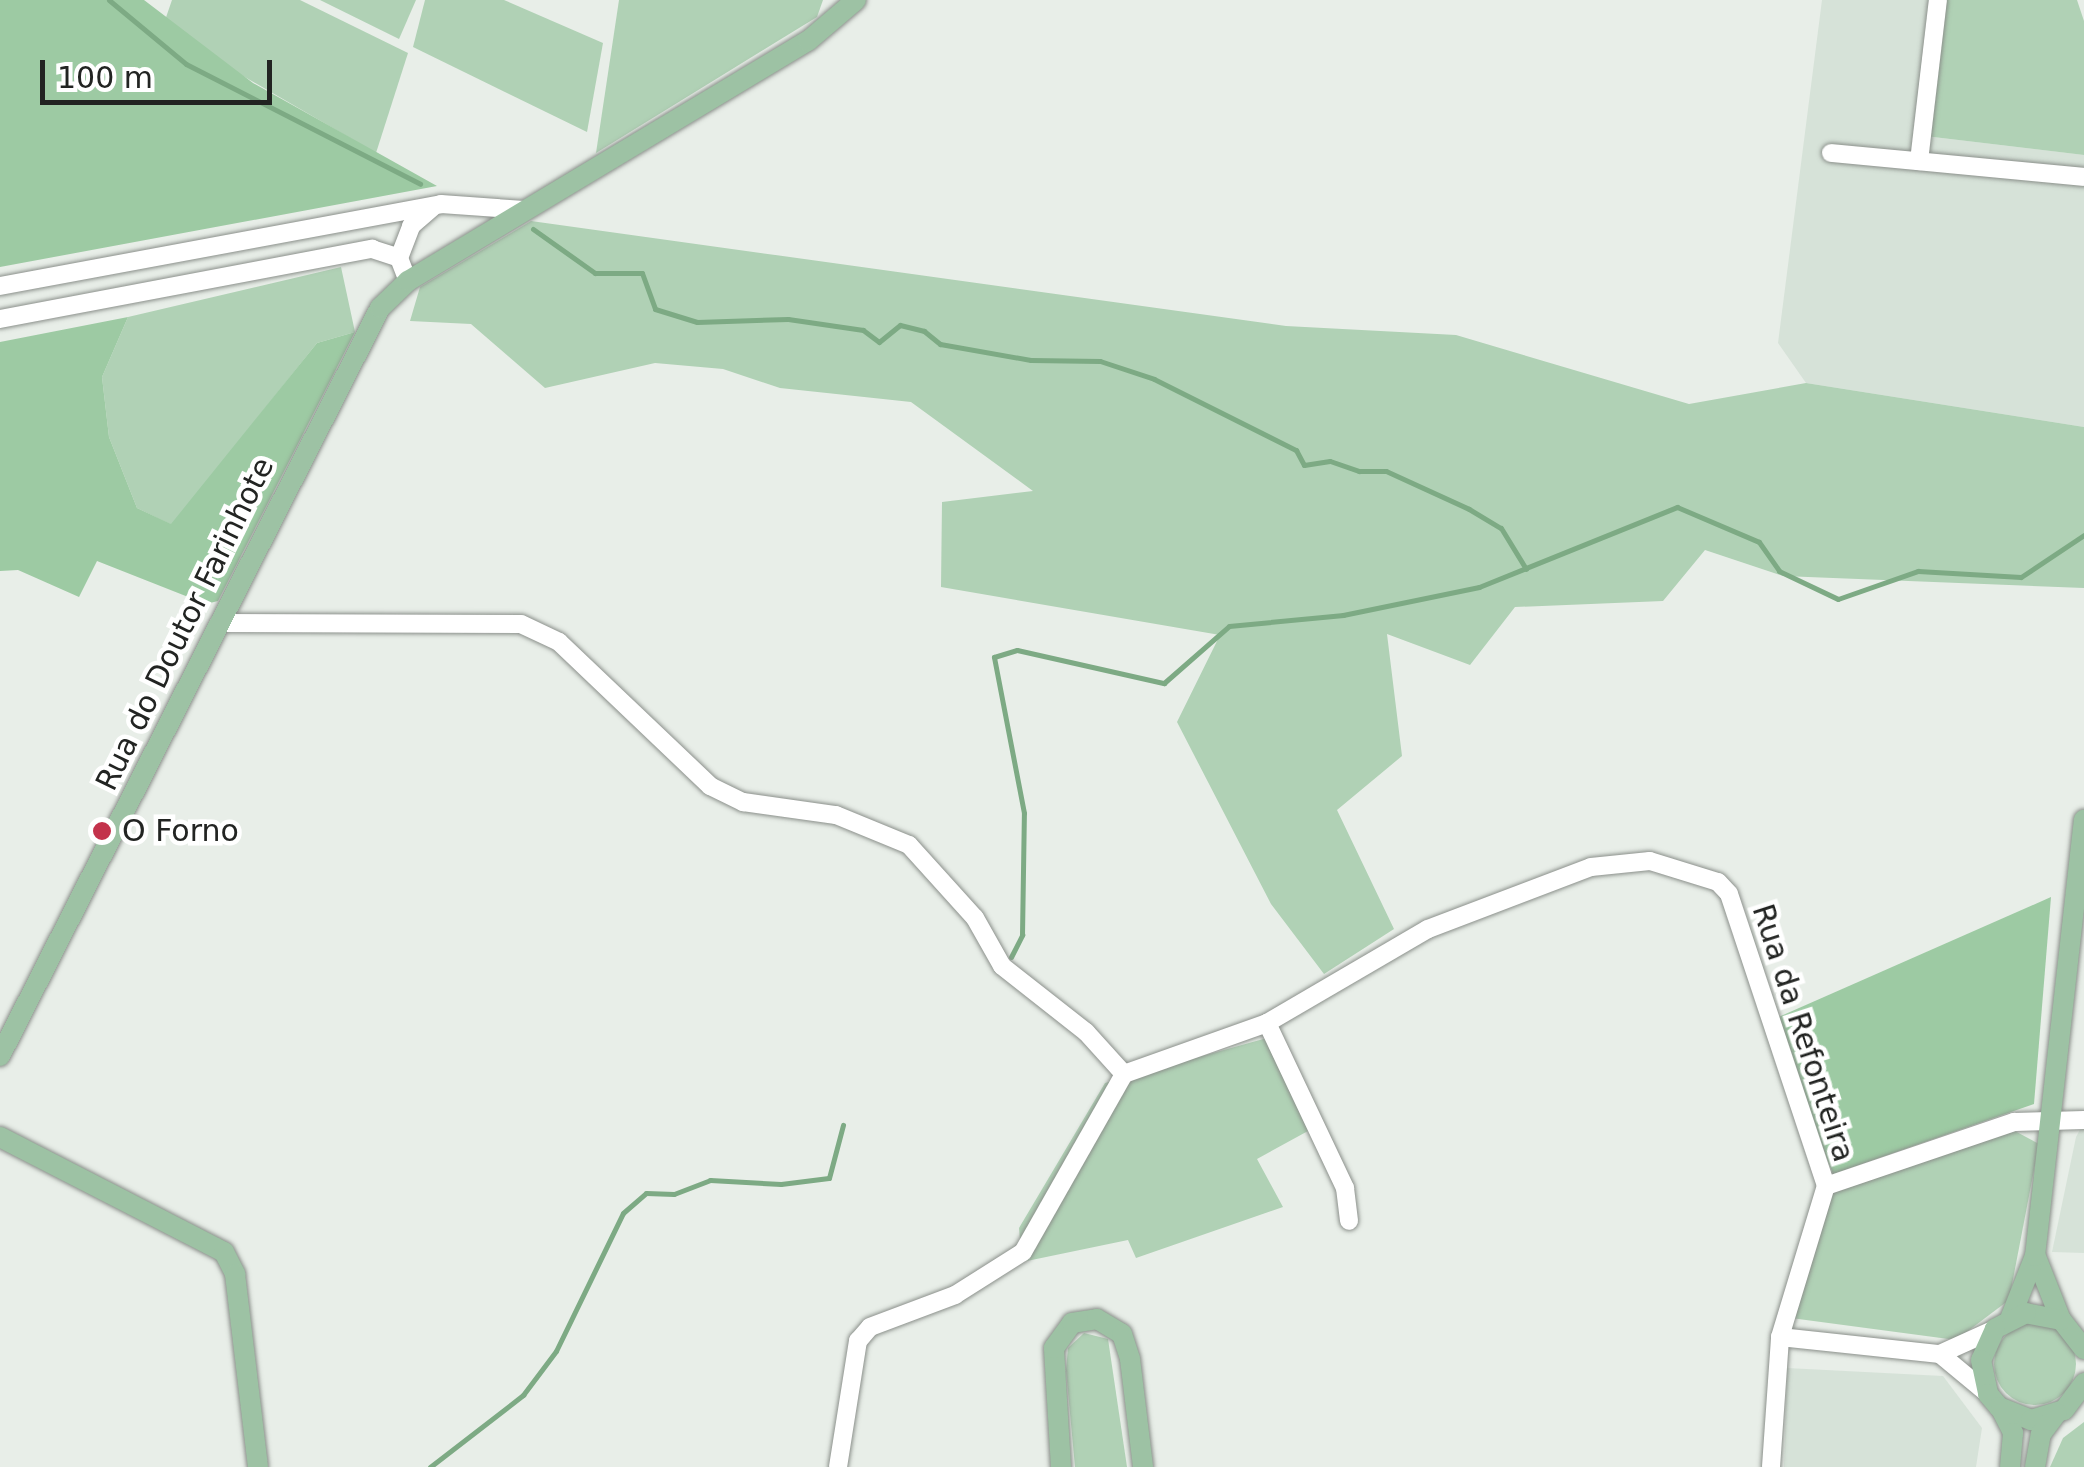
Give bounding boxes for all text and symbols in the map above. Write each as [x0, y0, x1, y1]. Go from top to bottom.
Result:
scale bar [45, 40, 278, 102]
text: 100 m [57, 60, 153, 95]
street label: Rua do Doutor Farinhote [89, 452, 281, 796]
place label: O Forno [122, 813, 239, 849]
marker: O Forno [91, 820, 113, 842]
street label: Rua da Refonteira [1744, 900, 1862, 1166]

